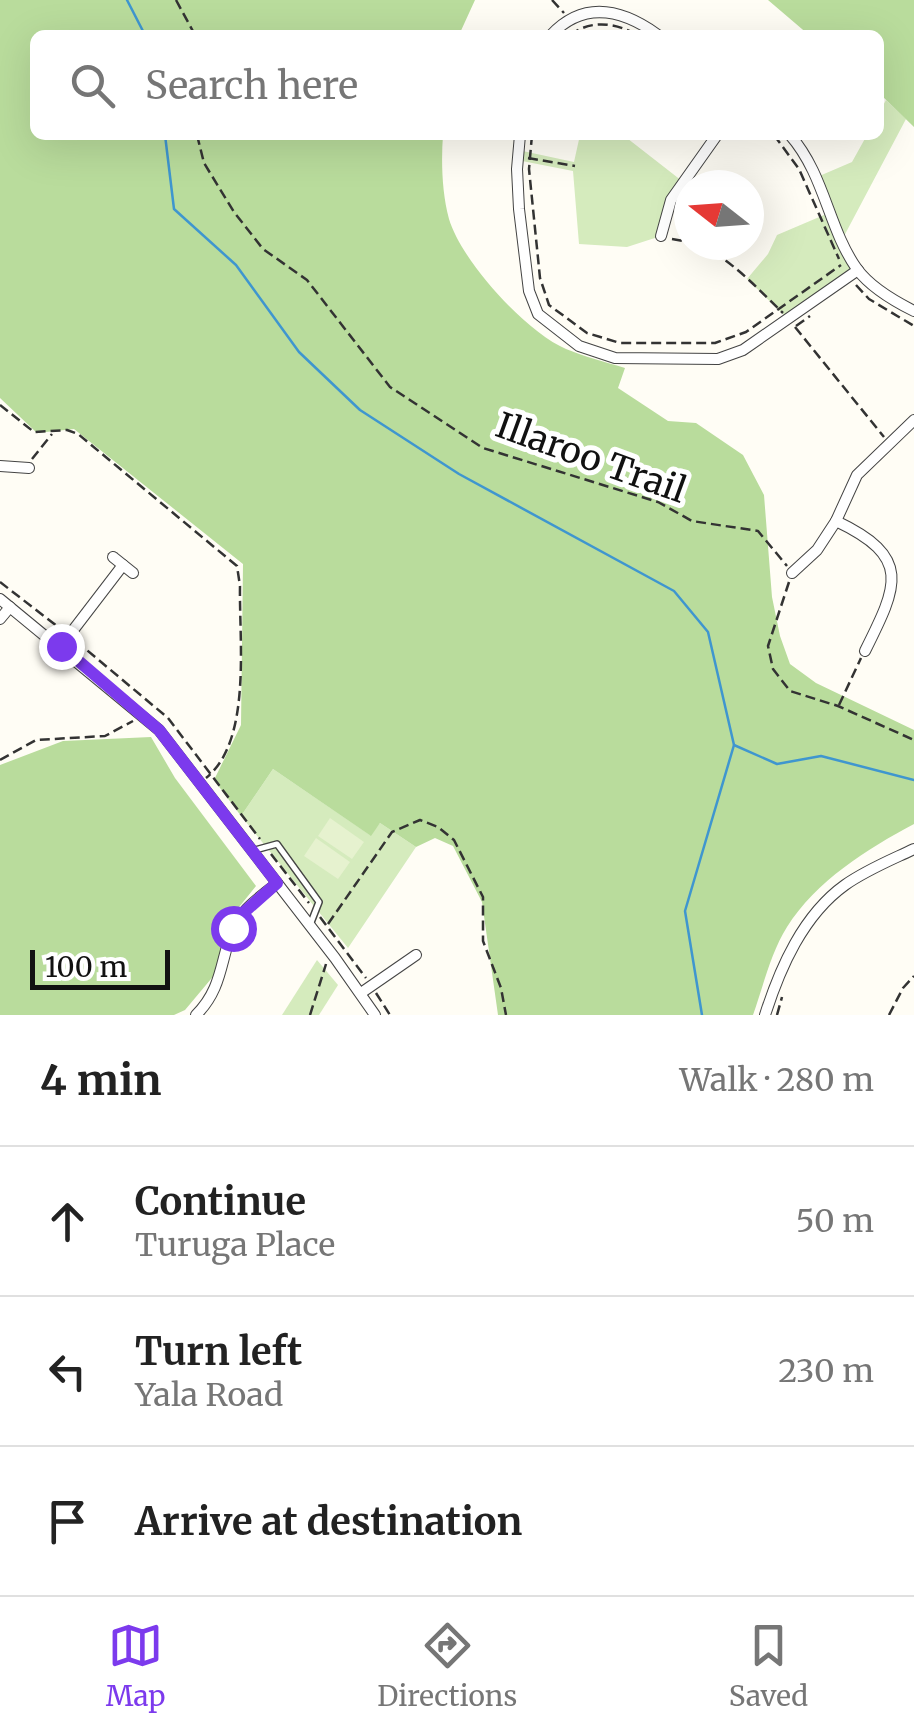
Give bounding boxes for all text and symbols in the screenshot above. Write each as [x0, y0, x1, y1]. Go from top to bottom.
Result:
search box [30, 30, 884, 140]
icon: search [65, 58, 120, 113]
text: Search here [145, 62, 358, 109]
north arrow [674, 170, 764, 260]
street label: Illaroo Trail [490, 403, 692, 513]
route end [39, 624, 85, 670]
route start [211, 906, 257, 952]
scale bar [30, 945, 170, 990]
text: 100 m [45, 949, 127, 985]
text: 4 min [40, 1054, 162, 1106]
text: Walk · 280 m [679, 1060, 874, 1100]
text: Continue [135, 1178, 306, 1225]
icon: ahead [40, 1194, 95, 1249]
text: 50 m [796, 1201, 874, 1241]
text: Turuga Place [135, 1225, 335, 1265]
text: Turn left [135, 1328, 302, 1375]
icon: left [40, 1344, 95, 1399]
text: 230 m [778, 1351, 874, 1391]
text: Yala Road [135, 1375, 283, 1415]
icon: arrive [40, 1494, 95, 1549]
text: Arrive at destination [135, 1498, 522, 1545]
tab: Map [106, 1618, 166, 1714]
tab: Directions [377, 1618, 517, 1714]
tab: Saved [729, 1618, 808, 1714]

